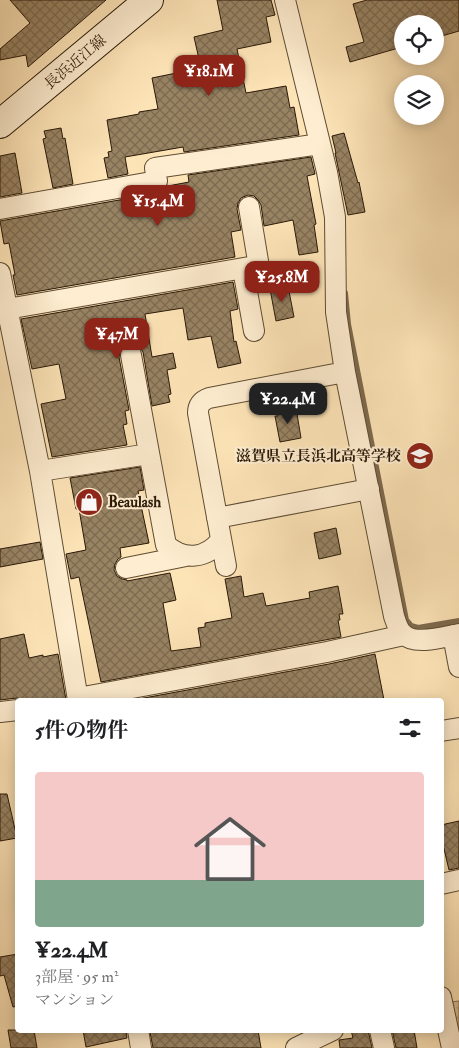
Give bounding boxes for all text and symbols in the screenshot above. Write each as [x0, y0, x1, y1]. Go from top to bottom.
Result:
map controls [394, 15, 444, 125]
button: locate [394, 15, 444, 65]
street label: 長浜近江線 [40, 31, 110, 94]
pin: ¥18.1M [168, 54, 250, 97]
text: ¥18.1M [184, 61, 234, 81]
button: layers [394, 75, 444, 125]
pin: ¥15.4M [117, 184, 199, 227]
text: ¥15.4M [132, 191, 184, 211]
pin: ¥25.8M [241, 260, 323, 303]
text: ¥25.8M [256, 267, 308, 287]
pin: ¥47M [87, 318, 147, 360]
text: ¥47M [95, 324, 139, 344]
pin: ¥22.4M [247, 382, 329, 425]
text: ¥22.4M [260, 389, 316, 409]
school or university icon: 滋賀県立長浜北高等学校 [405, 441, 435, 471]
place label: 滋賀県立長浜北高等学校 [236, 447, 401, 466]
shop icon: Beaulash [74, 487, 104, 517]
place label: Beaulash [108, 493, 161, 512]
icon: filters [396, 714, 424, 742]
text: 5件の物件 [35, 717, 128, 744]
icon: home [185, 804, 275, 894]
text: ¥22.4M [35, 937, 108, 964]
text: 3部屋 · 95 m² [35, 967, 119, 987]
text: マンション [35, 990, 114, 1010]

